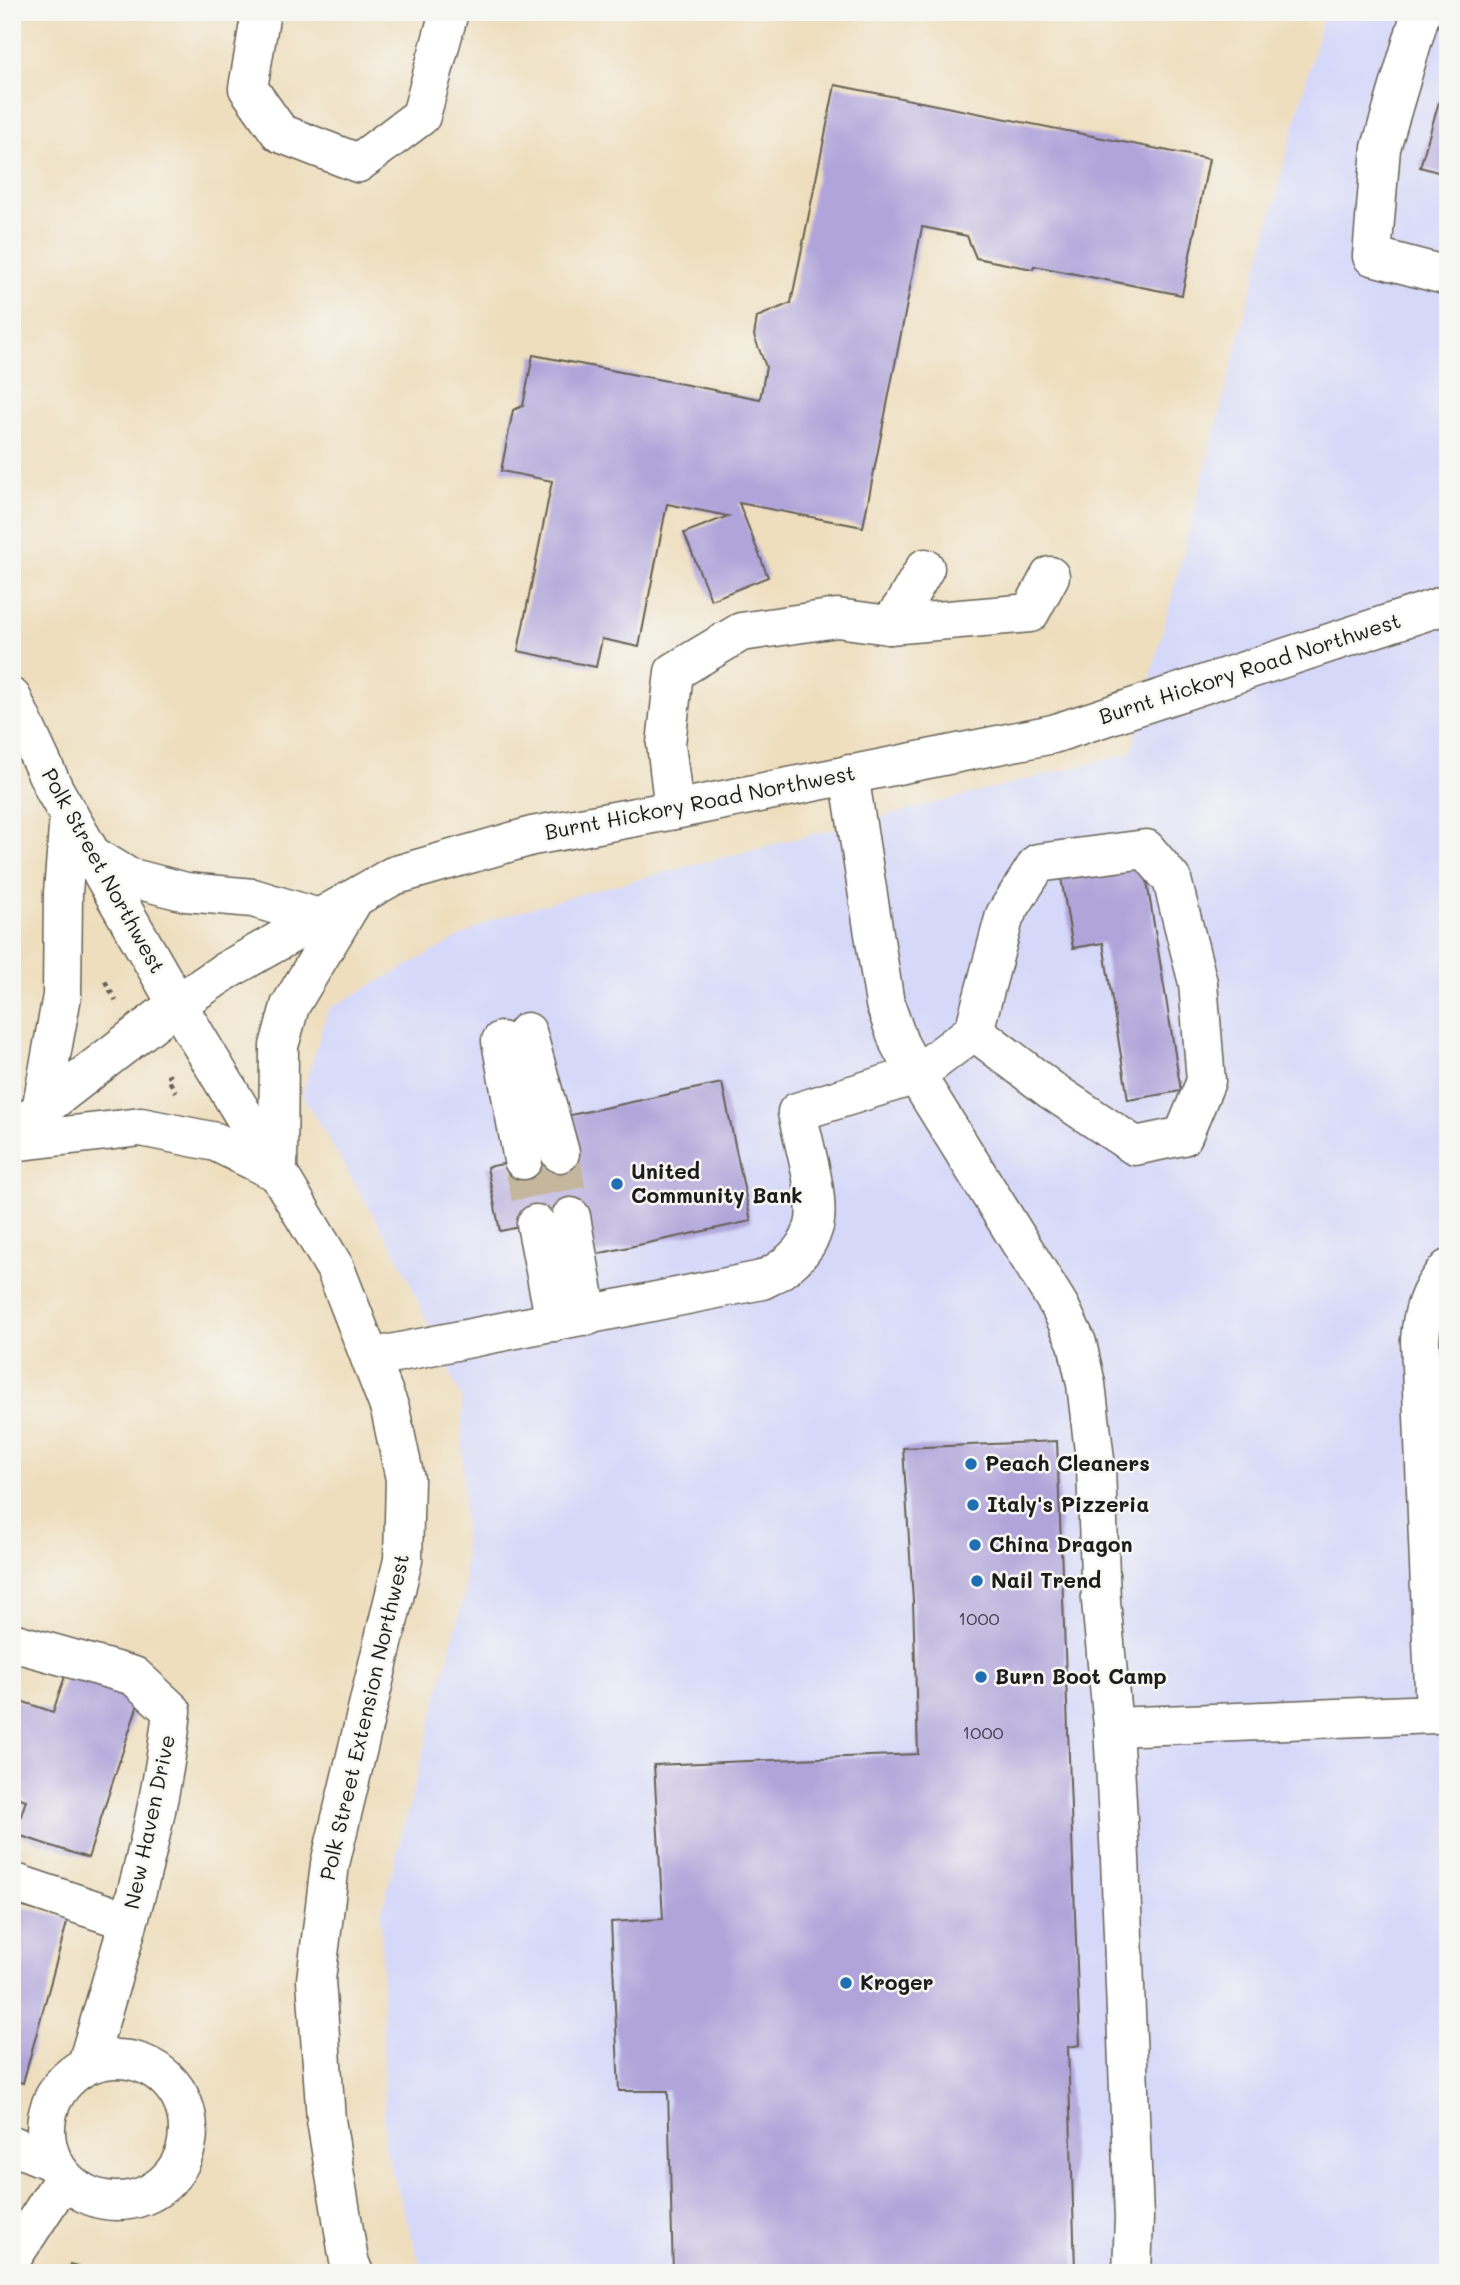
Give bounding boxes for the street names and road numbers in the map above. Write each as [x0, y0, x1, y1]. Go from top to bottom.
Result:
street label: Burnt Hickory Road Northwest [1095, 606, 1404, 729]
street label: Burnt Hickory Road Northwest [542, 758, 857, 845]
street label: Polk Street Northwest [37, 763, 172, 978]
street label: Polk Street Extension Northwest [313, 1551, 414, 1883]
street label: New Haven Drive [117, 1732, 180, 1911]

